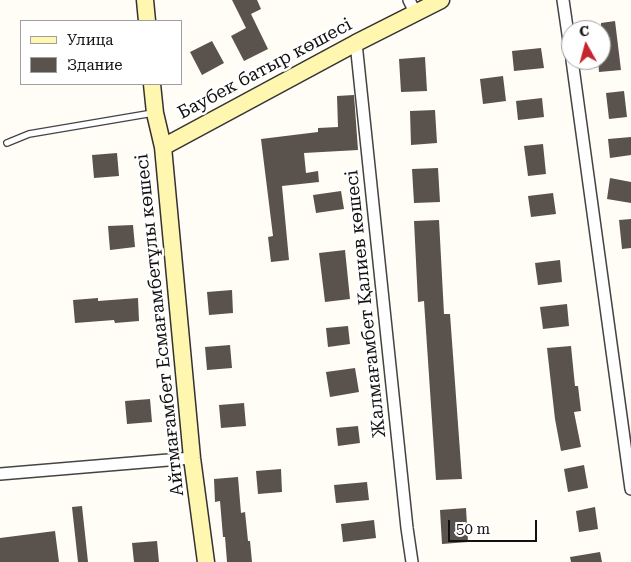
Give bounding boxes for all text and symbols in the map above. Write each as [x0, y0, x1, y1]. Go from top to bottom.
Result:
street label: Баубек батыр көшесі [174, 14, 356, 124]
legend [20, 20, 182, 85]
north arrow [561, 20, 611, 70]
text: С [578, 23, 590, 40]
text: Улица [67, 31, 113, 49]
text: Здание [67, 56, 123, 74]
street label: Айтмағамбет Есмағамбетұлы көшесі [131, 153, 189, 497]
street label: Жалмағамбет Қалиев көшесі [341, 169, 391, 439]
scale bar [451, 510, 540, 542]
text: 50 m [456, 520, 490, 538]

